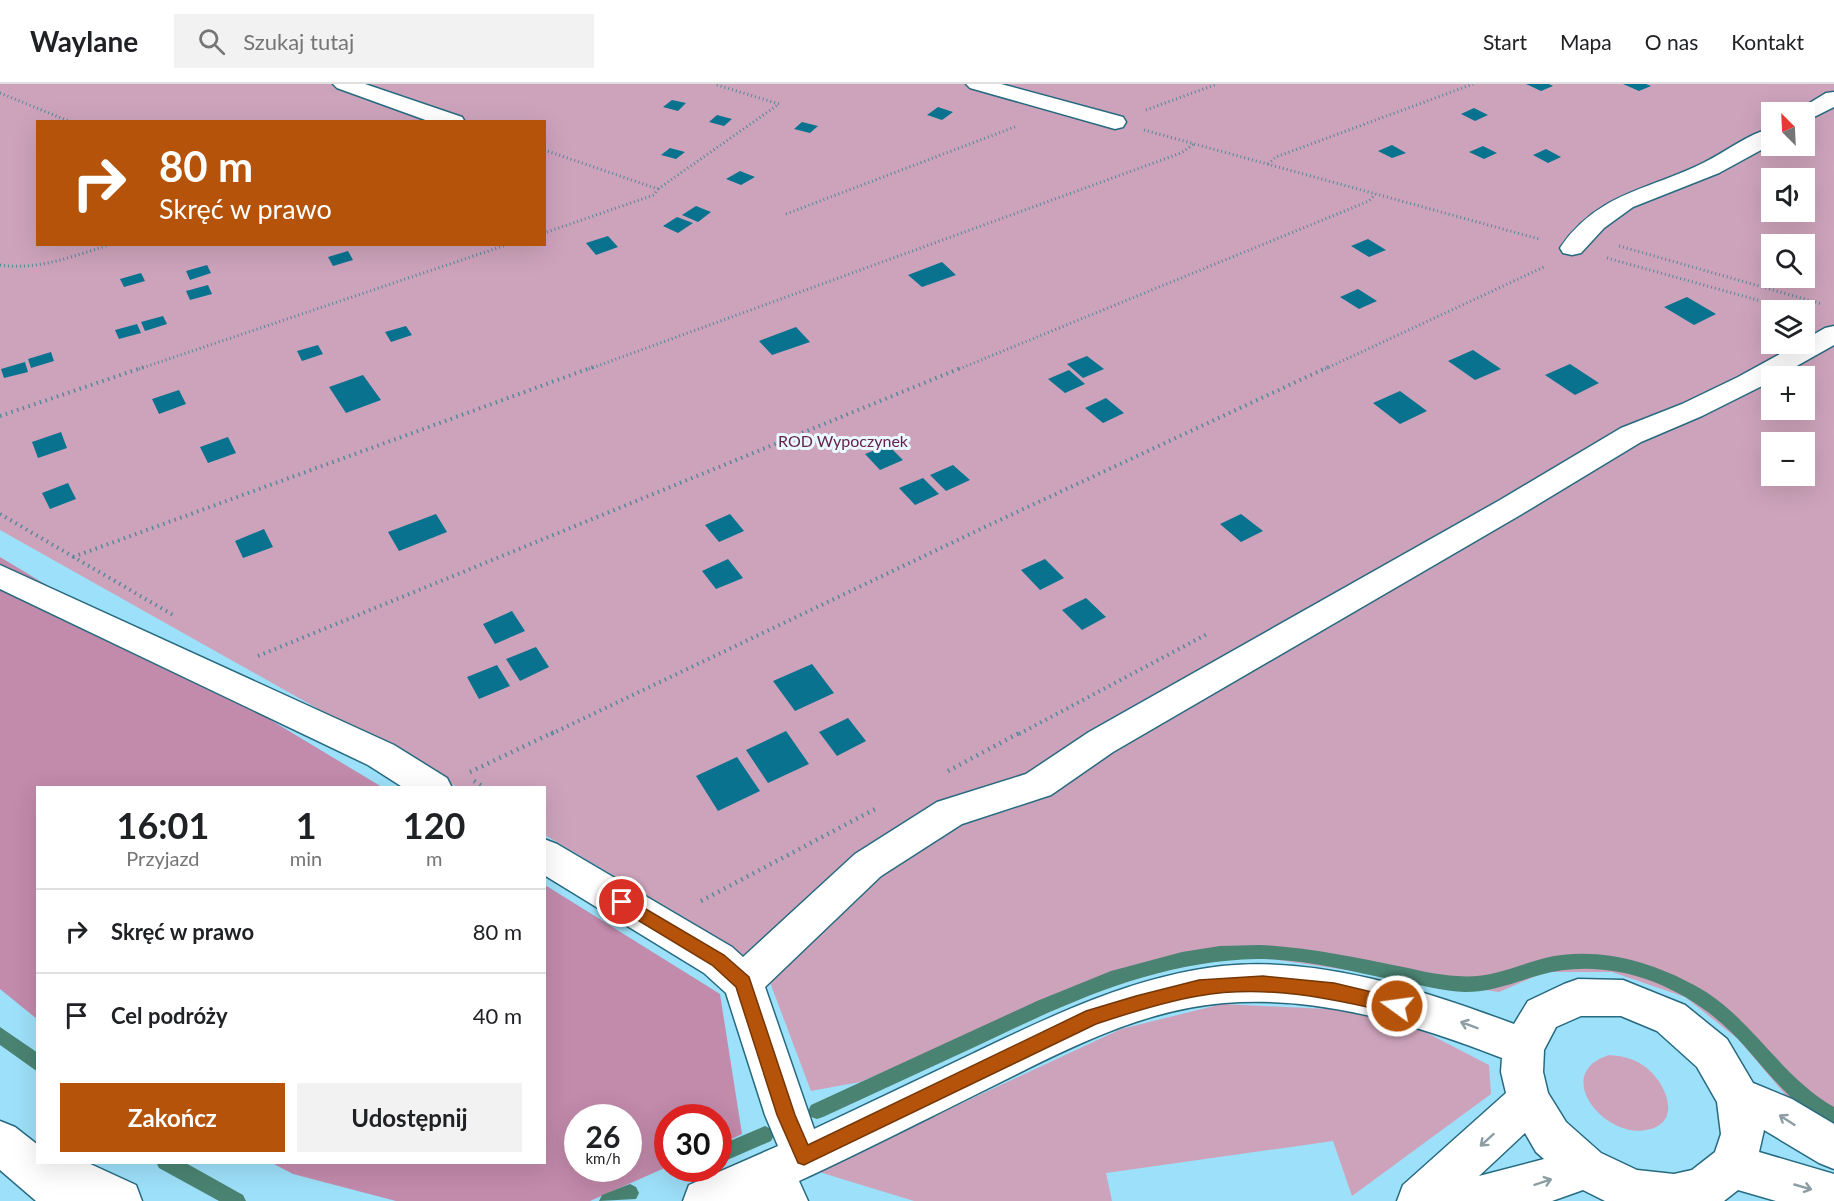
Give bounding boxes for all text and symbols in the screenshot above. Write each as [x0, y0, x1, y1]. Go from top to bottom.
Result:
search box [174, 14, 594, 68]
text: Waylane [30, 24, 138, 58]
icon: search [195, 25, 228, 58]
text: Szukaj tutaj [243, 28, 354, 55]
text: Start [1483, 29, 1527, 54]
text: Mapa [1560, 29, 1612, 54]
text: O nas [1645, 29, 1698, 54]
text: Kontakt [1731, 29, 1804, 54]
north arrow [1761, 102, 1815, 156]
map controls [1761, 102, 1815, 486]
text: 80 m [159, 141, 253, 191]
icon: right [60, 144, 138, 222]
button: sound [1761, 168, 1815, 222]
text: Skręć w prawo [159, 192, 332, 225]
button: search [1761, 234, 1815, 288]
button: layers [1761, 300, 1815, 354]
button: + [1761, 366, 1815, 420]
park label: ROD Wypoczynek [778, 431, 909, 450]
button: − [1761, 432, 1815, 486]
text: 16:01 [117, 803, 209, 847]
text: 1 [296, 803, 317, 847]
text: 120 [403, 803, 465, 847]
text: Przyjazd [126, 846, 200, 870]
text: min [290, 846, 322, 870]
text: m [426, 846, 442, 870]
pin [596, 876, 647, 927]
icon: arrive [605, 885, 638, 918]
icon: right [60, 915, 93, 948]
text: Skręć w prawo [111, 918, 254, 945]
text: 80 m [473, 918, 522, 945]
position arrow [1365, 974, 1429, 1038]
icon: arrive [60, 999, 93, 1032]
text: Cel podróży [111, 1002, 228, 1029]
text: 40 m [473, 1002, 522, 1029]
one-way arrow [1460, 1019, 1478, 1030]
button: Zakończ [60, 1083, 285, 1152]
button: Udostępnij [297, 1083, 522, 1152]
speed limit sign: 30 [654, 1104, 732, 1182]
one-way arrow [1779, 1114, 1796, 1126]
text: 26 [586, 1118, 620, 1154]
one-way arrow [1479, 1133, 1494, 1147]
text: km/h [585, 1149, 621, 1167]
one-way arrow [1533, 1176, 1552, 1187]
one-way arrow [1793, 1182, 1812, 1193]

